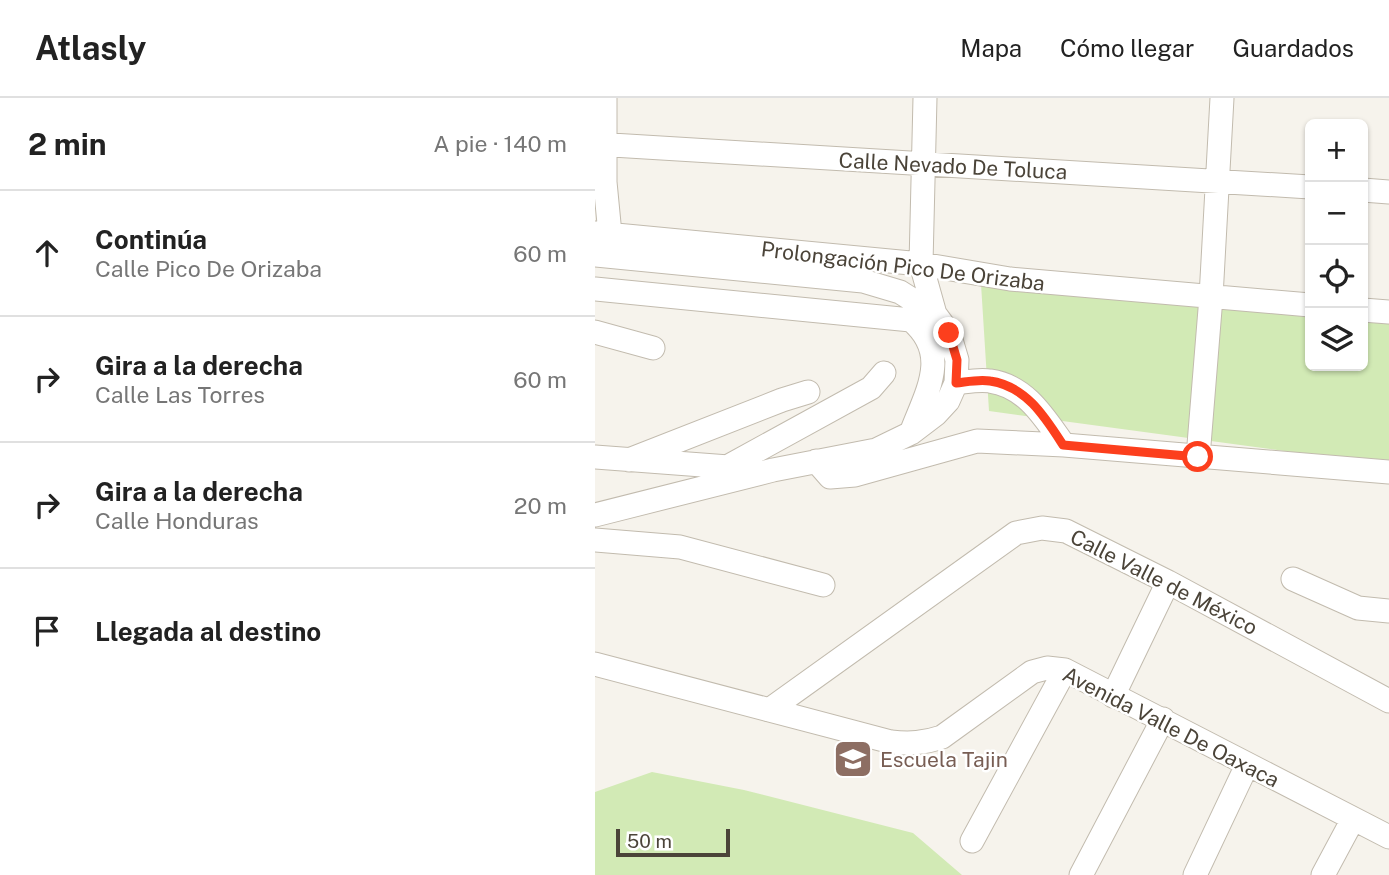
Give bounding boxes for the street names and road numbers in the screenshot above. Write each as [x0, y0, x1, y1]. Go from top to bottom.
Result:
street label: Calle Nevado De Toluca [838, 148, 1068, 184]
street label: Prolongación Pico De Orizaba [760, 236, 1046, 296]
street label: Calle Valle de México [1066, 524, 1262, 640]
street label: Avenida Valle De Oaxaca [1059, 661, 1283, 793]

